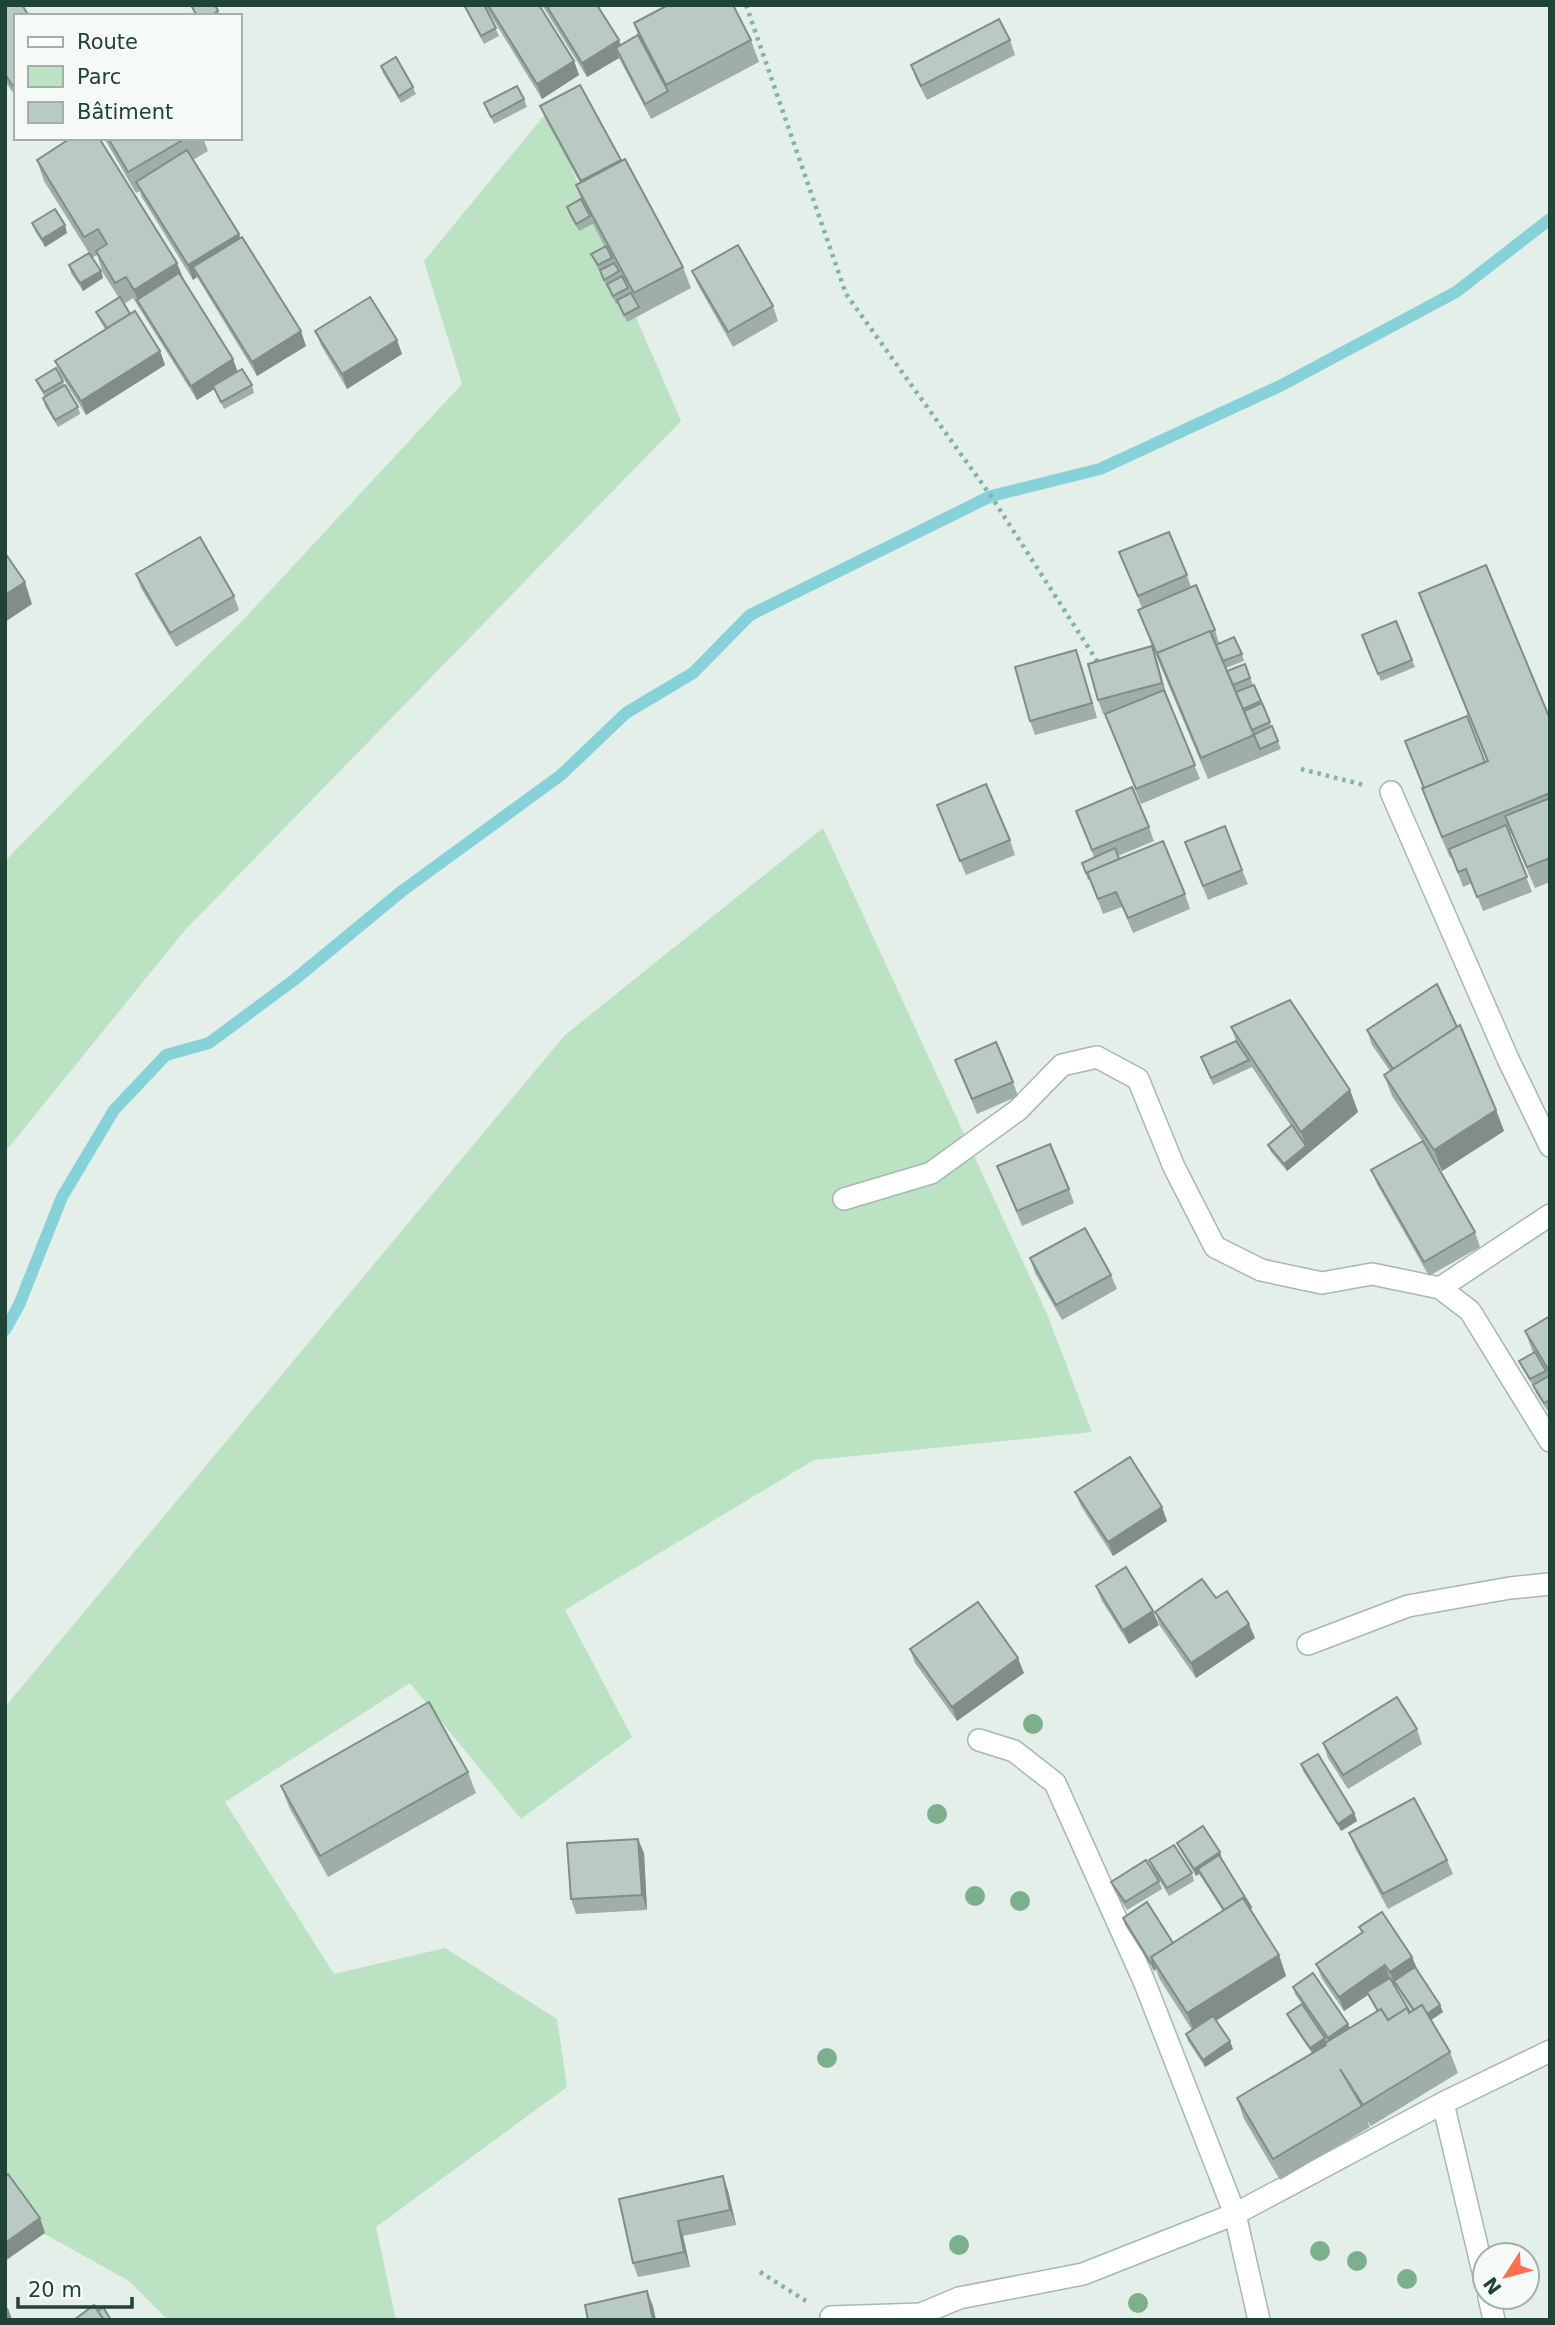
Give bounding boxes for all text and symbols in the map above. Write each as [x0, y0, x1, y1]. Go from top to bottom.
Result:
legend [14, 14, 242, 140]
text: Route [77, 30, 138, 54]
text: Parc [77, 65, 121, 89]
text: Bâtiment [77, 100, 173, 124]
north arrow [1471, 2241, 1541, 2311]
scale bar [18, 2266, 131, 2310]
text: N [1479, 2273, 1506, 2299]
text: 20 m [28, 2278, 82, 2302]

